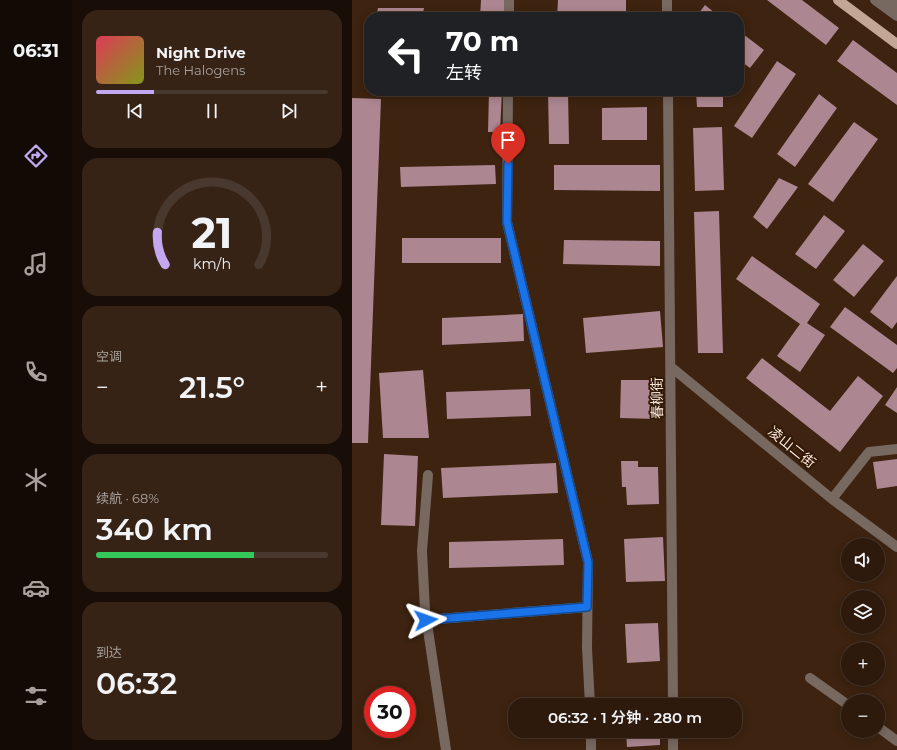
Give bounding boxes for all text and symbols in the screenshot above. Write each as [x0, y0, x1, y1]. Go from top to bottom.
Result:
text: 70 m [446, 24, 519, 58]
icon: left [380, 28, 432, 80]
text: 06:31 [13, 40, 59, 62]
text: Night Drive [156, 43, 246, 62]
text: The Halogens [156, 62, 245, 78]
text: 左转 [446, 62, 482, 84]
icon: previous [124, 100, 146, 122]
icon: pause [201, 100, 223, 122]
icon: next [278, 100, 300, 122]
pin [491, 123, 525, 164]
icon: arrive [497, 129, 519, 151]
icon: directions [22, 142, 50, 170]
text: 21 [192, 208, 232, 258]
icon: music [22, 250, 50, 278]
text: km/h [193, 255, 231, 273]
text: 空调 [96, 348, 122, 364]
icon: phone [22, 358, 50, 386]
text: 21.5° [179, 369, 245, 406]
text: − [96, 374, 109, 401]
text: + [315, 374, 328, 401]
street label: 春柳街 [648, 377, 666, 419]
street label: 凌山二街 [765, 422, 819, 472]
icon: climate [22, 466, 50, 494]
text: 续航 · 68% [96, 490, 159, 506]
text: 340 km [96, 511, 213, 548]
map controls [841, 538, 885, 738]
button: sound [841, 538, 885, 582]
icon: car [22, 574, 50, 602]
button: layers [841, 590, 885, 634]
position arrow [405, 599, 447, 641]
button: + [841, 642, 885, 686]
text: 到达 [96, 644, 122, 660]
text: 06:32 [96, 665, 177, 702]
icon: filters [22, 682, 50, 710]
speed limit sign: 30 [364, 686, 416, 738]
button: − [841, 694, 885, 738]
text: 06:32 · 1 分钟 · 280 m [548, 708, 702, 727]

